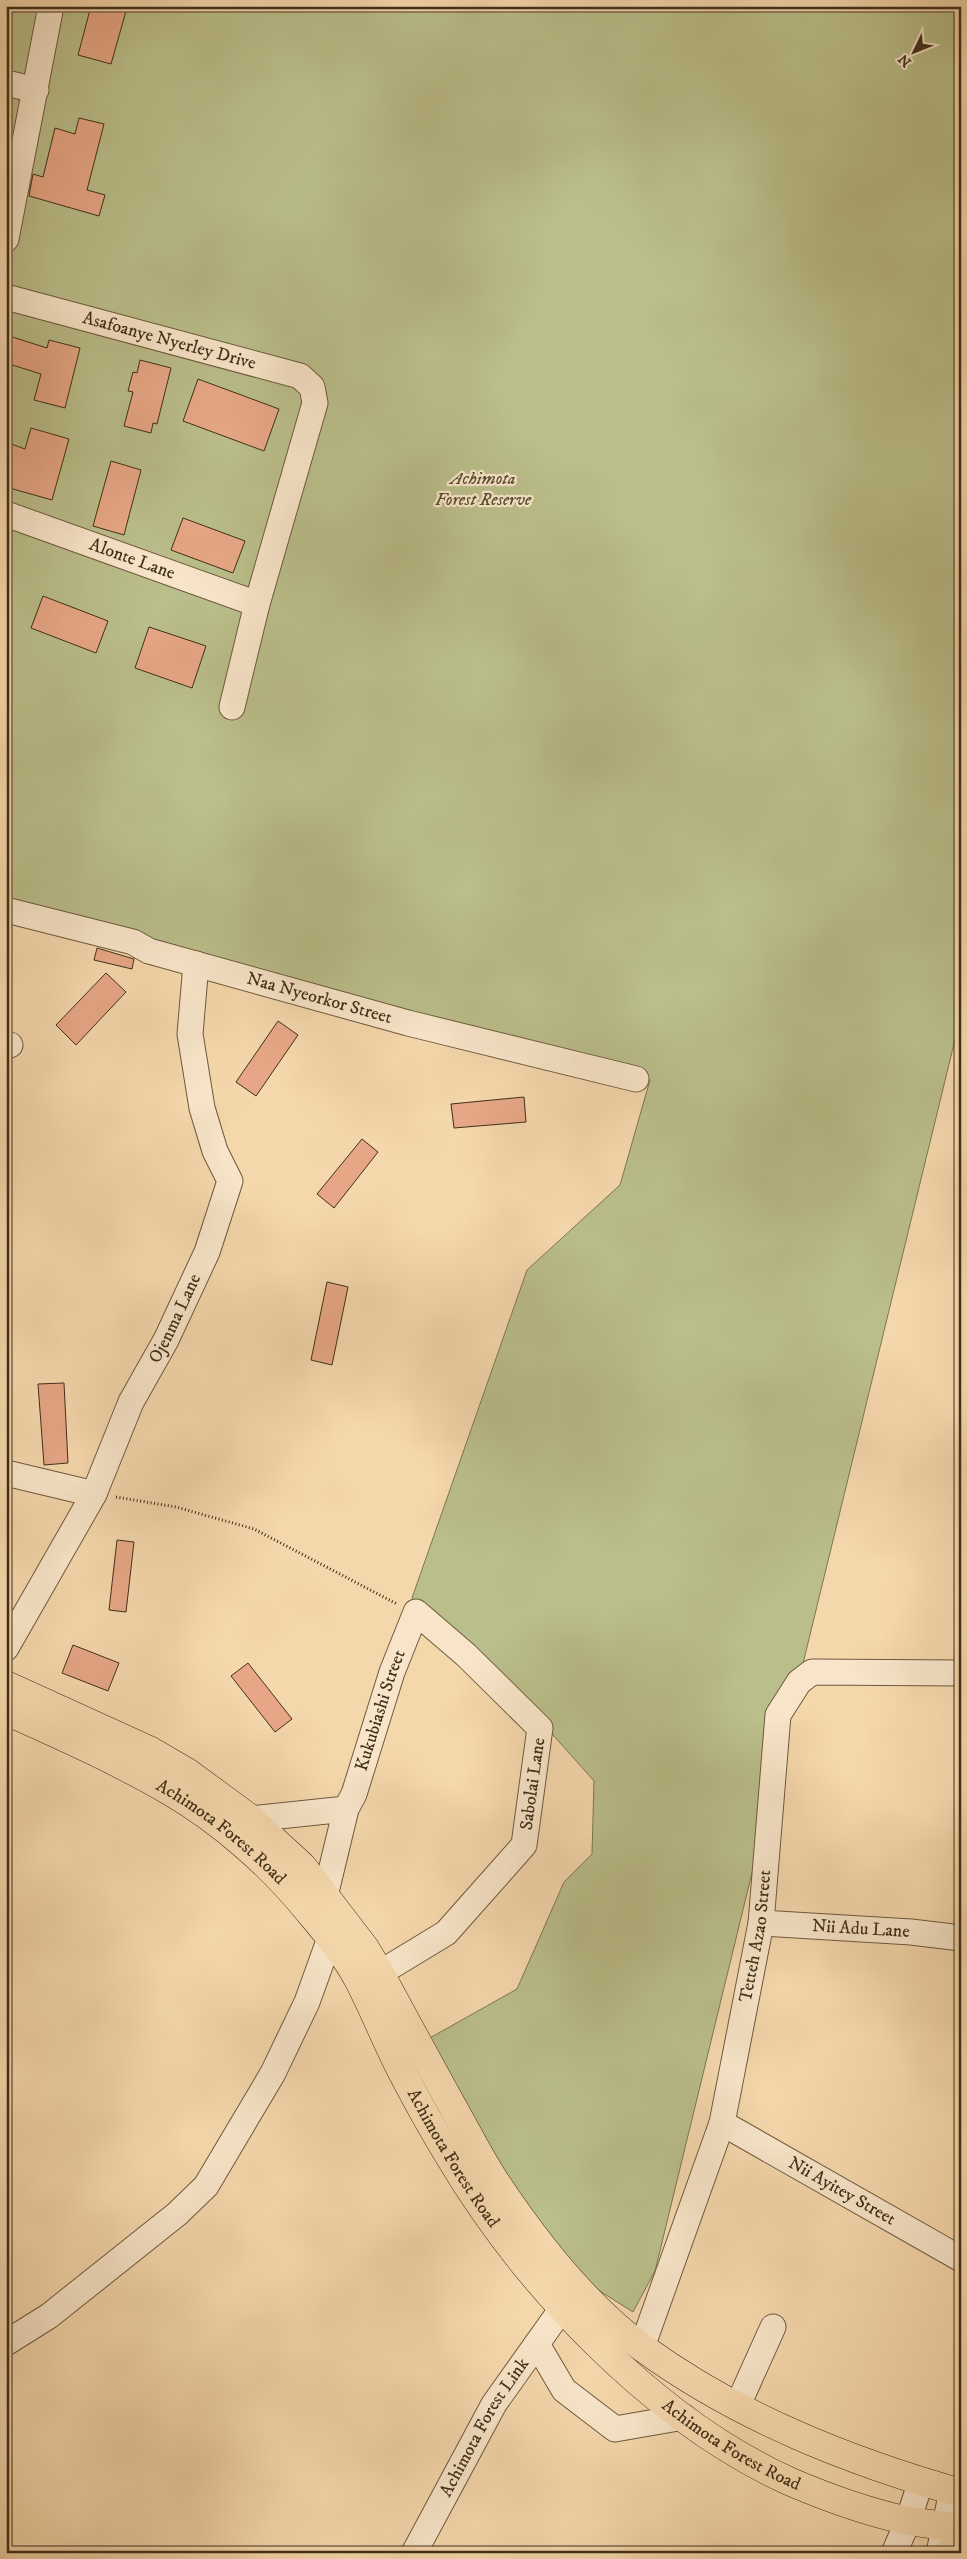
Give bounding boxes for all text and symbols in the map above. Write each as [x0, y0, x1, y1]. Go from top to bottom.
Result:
north arrow [890, 28, 940, 78]
text: N [894, 49, 916, 71]
street label: Asafoanye Nyerley Drive [80, 307, 258, 375]
park label: Achimota Forest Reserve [435, 468, 532, 511]
street label: Alonte Lane [86, 534, 178, 585]
street label: Naa Nyeorkor Street [244, 968, 395, 1029]
street label: Ojenma Lane [144, 1271, 206, 1367]
street label: Kukubiashi Street [351, 1647, 411, 1774]
street label: Sabolai Lane [516, 1736, 550, 1832]
street label: Achimota Forest Road [152, 1775, 291, 1889]
street label: Tetteh Azao Street [735, 1869, 776, 2004]
street label: Nii Adu Lane [811, 1915, 910, 1943]
street label: Achimota Forest Road [402, 2085, 504, 2232]
street label: Nii Ayitey Street [784, 2152, 900, 2231]
street label: Achimota Forest Link [435, 2354, 534, 2501]
street label: Achimota Forest Road [657, 2395, 804, 2496]

